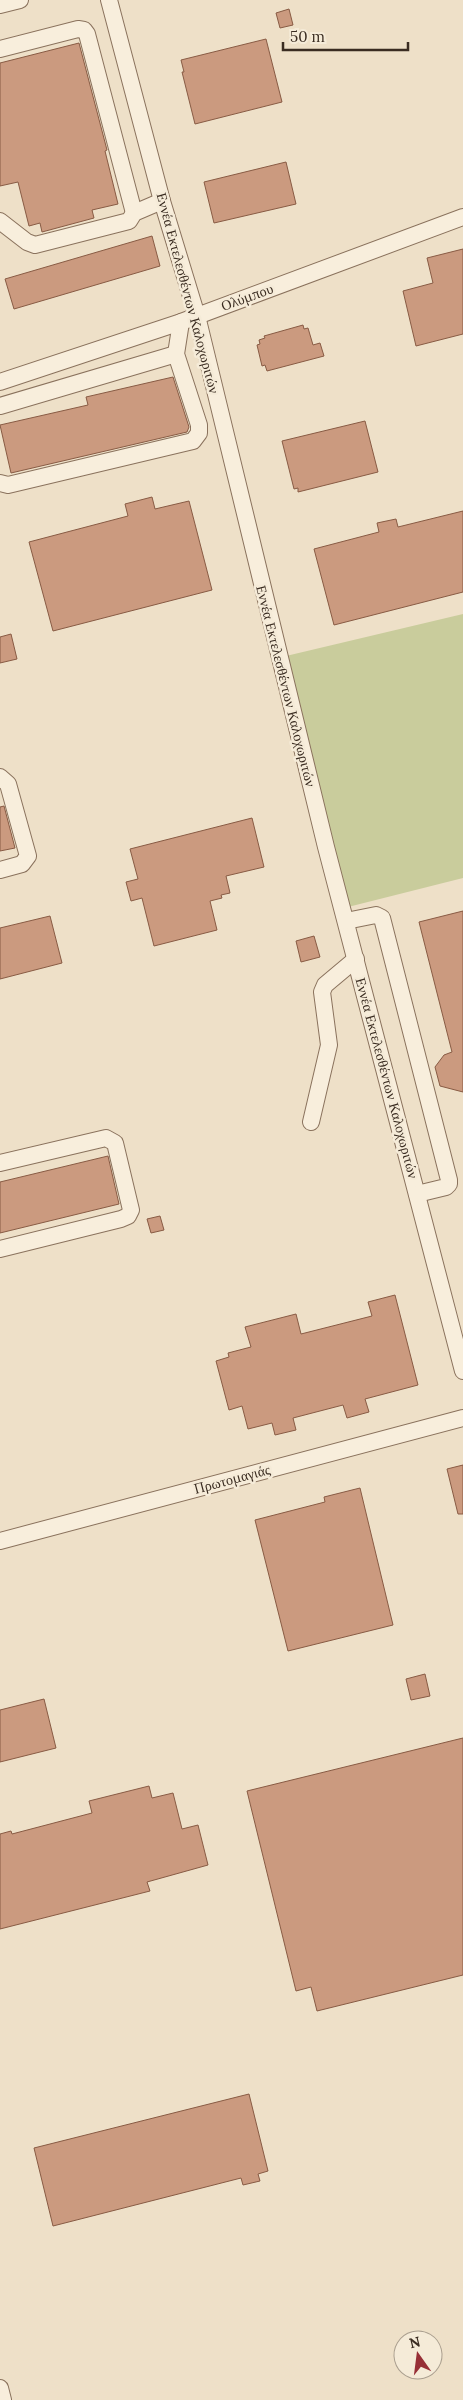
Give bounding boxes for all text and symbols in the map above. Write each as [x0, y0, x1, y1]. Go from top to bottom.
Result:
scale bar [283, 20, 408, 52]
text: 50 m [290, 27, 325, 46]
street label: Εννέα Εκτελεσθέντων Καλοχωριτών [153, 191, 223, 395]
street label: Ολύμπου [218, 279, 276, 315]
street label: Εννέα Εκτελεσθέντων Καλοχωριτών [252, 583, 320, 789]
street label: Εννέα Εκτελεσθέντων Καλοχωριτών [352, 976, 422, 1180]
street label: Πρωτομαγιάς [192, 1460, 273, 1498]
north arrow [393, 2330, 443, 2380]
text: N [407, 2332, 422, 2352]

